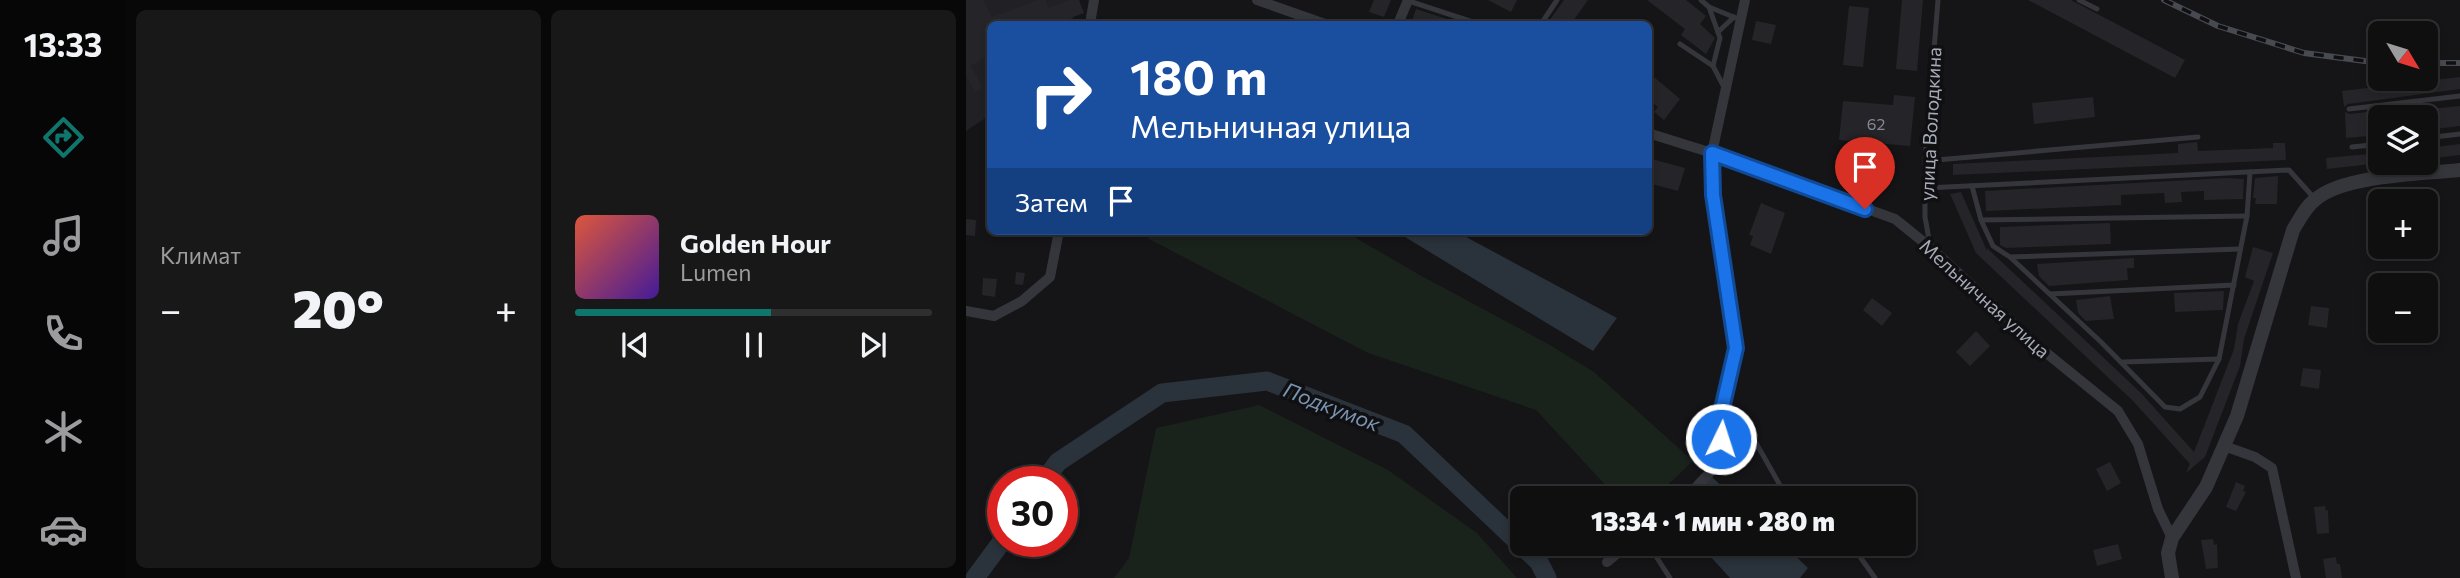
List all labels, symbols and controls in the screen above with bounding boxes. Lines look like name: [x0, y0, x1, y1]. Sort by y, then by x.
north arrow: [2368, 21, 2438, 91]
map controls: [2368, 21, 2438, 343]
text: 13:33: [24, 24, 102, 64]
text: 180 m: [1130, 45, 1267, 105]
street label: улица Володкина: [1914, 46, 1946, 202]
icon: right: [1015, 49, 1106, 140]
text: Мельничная улица: [1130, 105, 1411, 145]
button: layers: [2368, 105, 2438, 175]
icon: directions: [39, 113, 88, 162]
house number: 62: [1867, 114, 1885, 133]
pin: [1835, 137, 1895, 209]
icon: arrive: [1846, 148, 1884, 186]
icon: arrive: [1102, 182, 1140, 220]
text: Затем: [1015, 186, 1088, 217]
button: +: [2368, 189, 2438, 259]
icon: music: [39, 211, 88, 260]
text: Golden Hour: [680, 227, 831, 258]
street label: Мельничная улица: [1915, 234, 2055, 362]
text: Климат: [160, 241, 241, 269]
text: Lumen: [680, 258, 751, 286]
button: −: [2368, 273, 2438, 343]
text: 20°: [292, 275, 384, 339]
text: −: [160, 285, 182, 332]
text: +: [495, 285, 517, 332]
icon: phone: [39, 309, 88, 358]
icon: previous: [616, 326, 654, 364]
icon: pause: [735, 326, 773, 364]
icon: next: [854, 326, 892, 364]
water label: Подкумок: [1280, 376, 1384, 436]
position arrow: [1684, 402, 1758, 476]
icon: climate: [39, 407, 88, 456]
speed limit sign: 30: [987, 466, 1078, 557]
icon: car: [39, 505, 88, 554]
text: 13:34 · 1 мин · 280 m: [1591, 505, 1835, 536]

